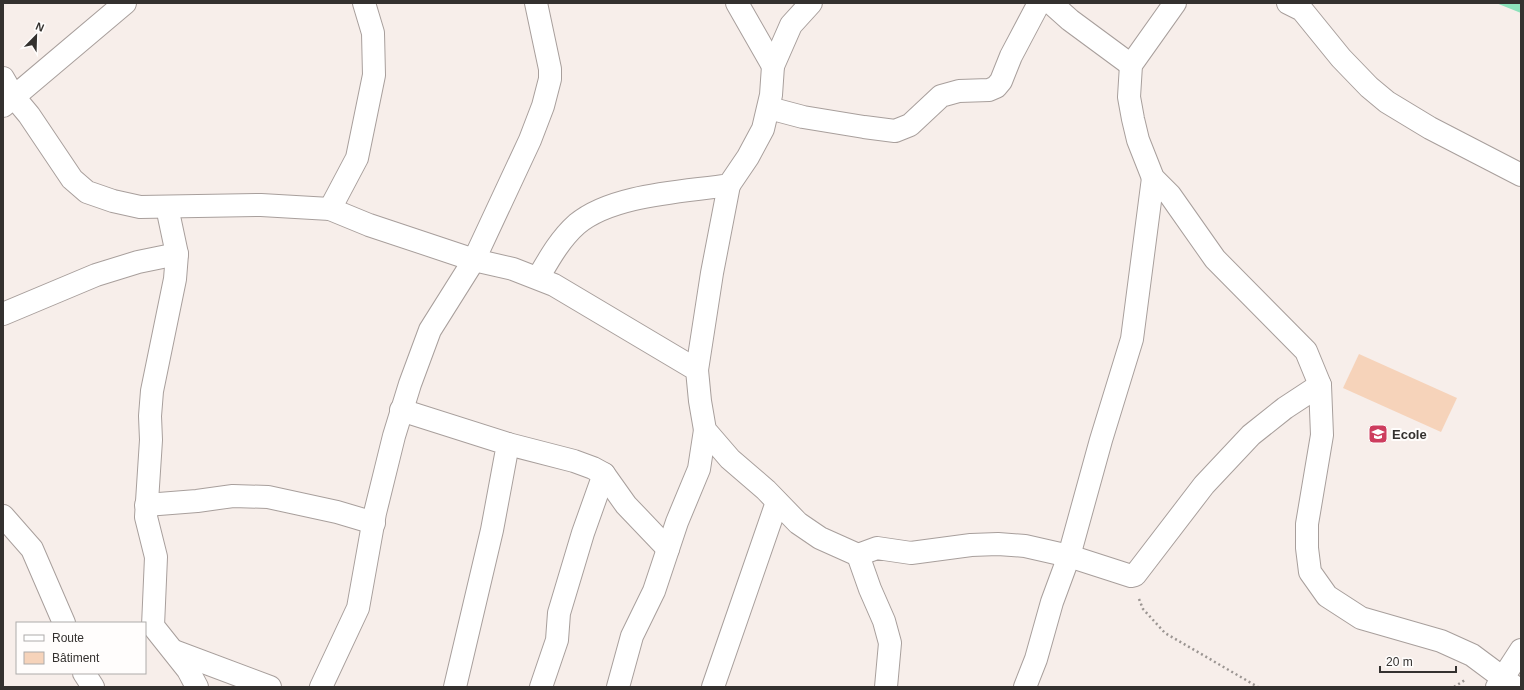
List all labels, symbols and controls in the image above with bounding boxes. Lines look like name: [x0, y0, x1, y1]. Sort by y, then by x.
north arrow: [16, 16, 56, 56]
text: N: [34, 20, 46, 34]
school or university icon: Ecole: [1367, 423, 1389, 445]
place label: Ecole: [1392, 427, 1427, 442]
legend: [16, 622, 146, 674]
text: Route: [52, 631, 84, 645]
scale bar: [1380, 648, 1456, 674]
text: Bâtiment: [52, 651, 100, 665]
text: 20 m: [1386, 655, 1413, 669]

